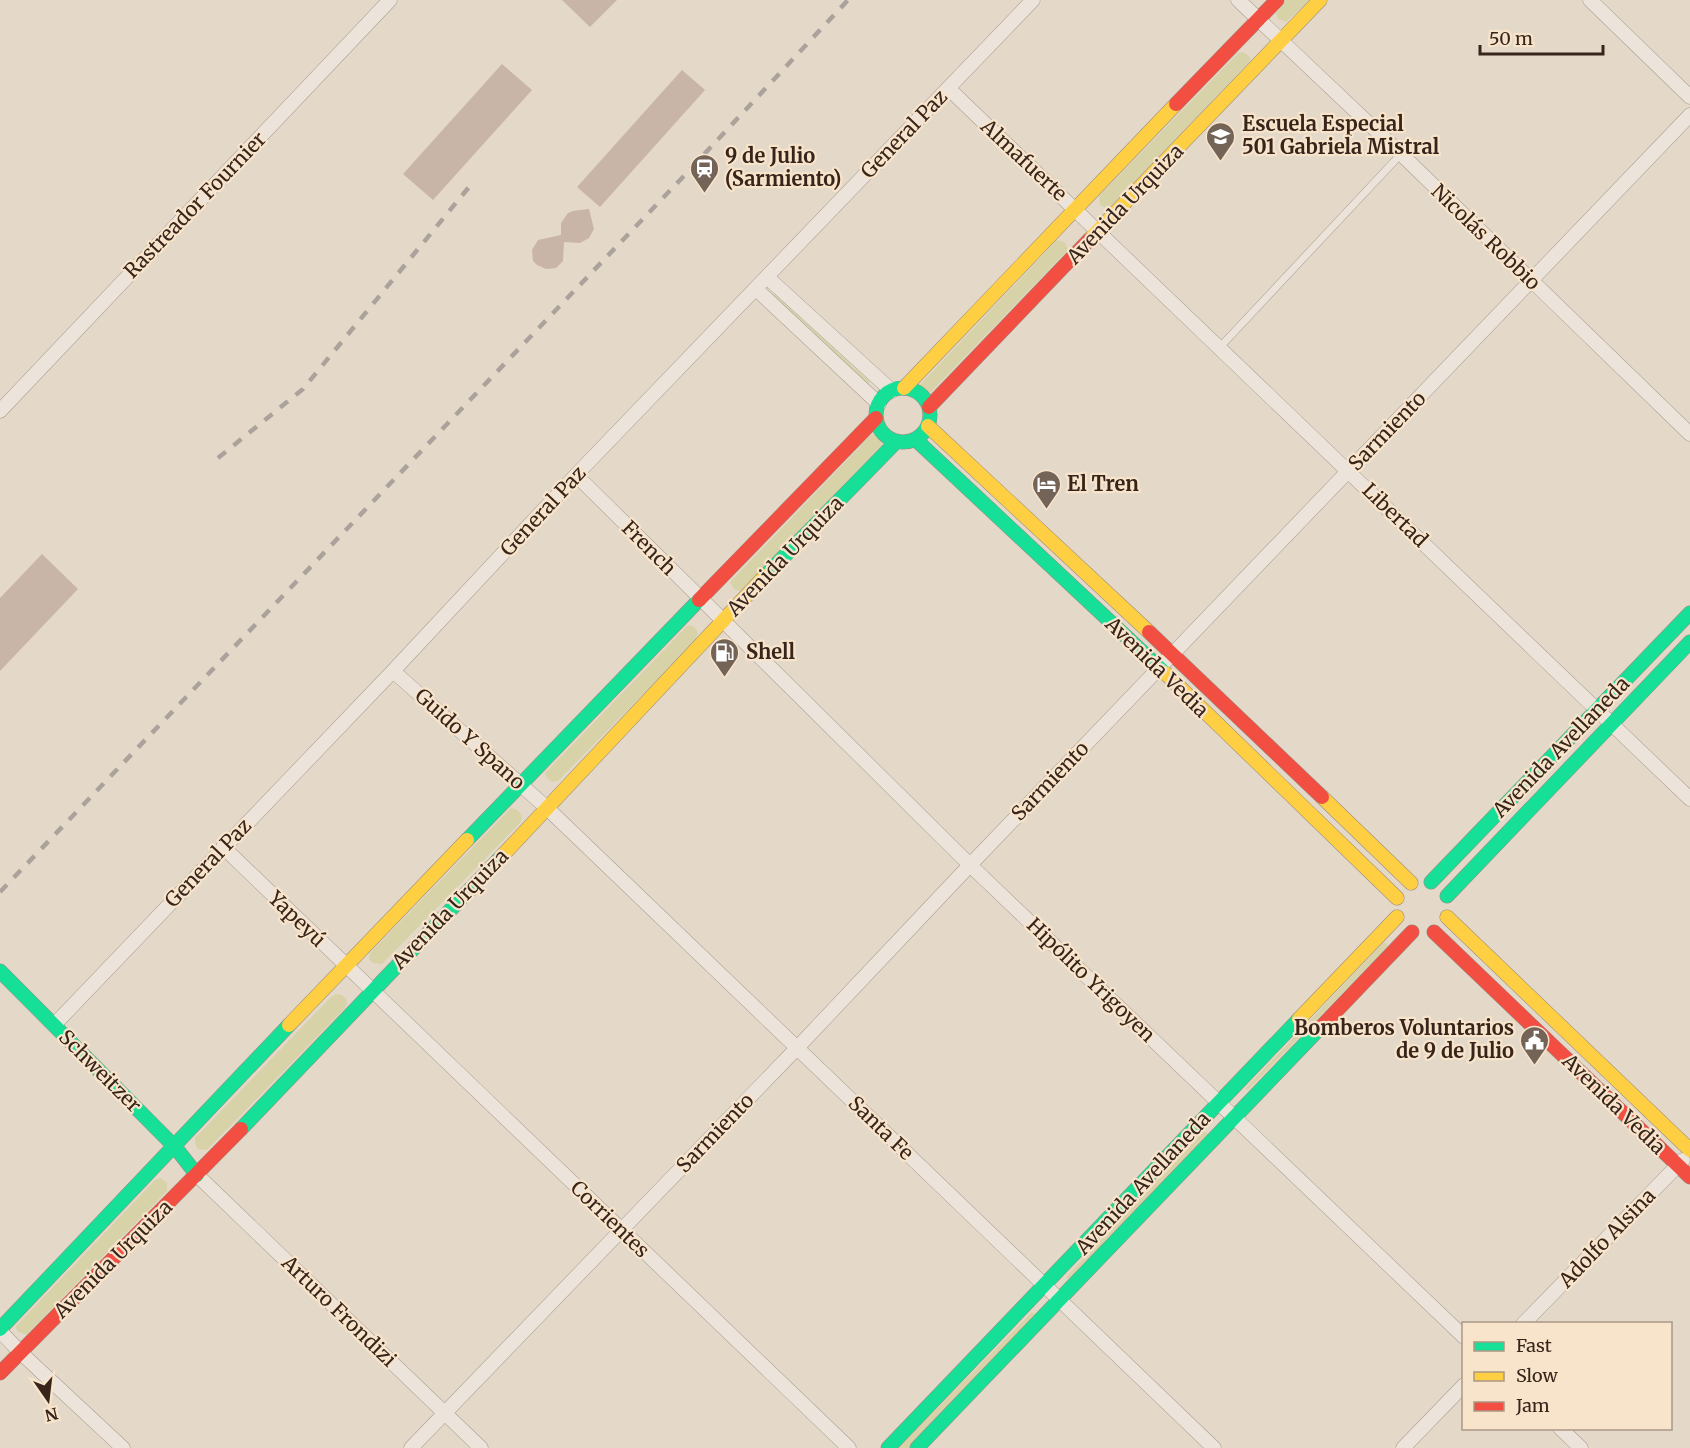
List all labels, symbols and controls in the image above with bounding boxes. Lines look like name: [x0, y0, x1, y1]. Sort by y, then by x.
scale bar: [1480, 18, 1603, 56]
text: 50 m: [1489, 27, 1533, 50]
street label: General Paz: [855, 84, 952, 183]
place label: Escuela Especial 501 Gabriela Mistral: [1242, 111, 1440, 159]
street label: Almafuerte: [975, 113, 1073, 206]
school or university icon: Escuela Especial 501 Gabriela Mistral: [1205, 120, 1237, 162]
street label: Rastreador Fournier: [118, 126, 271, 283]
street label: Avenida Urquiza: [1060, 138, 1188, 270]
place label: 9 de Julio (Sarmiento): [725, 143, 841, 191]
station icon: 9 de Julio (Sarmiento): [688, 152, 720, 194]
street label: Nicolás Robbio: [1427, 178, 1546, 295]
street label: Sarmiento: [1343, 386, 1431, 476]
street label: General Paz: [495, 460, 591, 561]
hotel icon: El Tren: [1030, 468, 1062, 510]
place label: El Tren: [1067, 471, 1139, 496]
street label: Libertad: [1357, 477, 1433, 552]
street label: Avenida Urquiza: [720, 490, 848, 622]
street label: French: [617, 515, 682, 580]
street label: Avenida Vedia: [1100, 610, 1214, 722]
fuel station icon: Shell: [709, 636, 741, 678]
place label: Shell: [746, 639, 796, 664]
street label: Avenida Avellaneda: [1486, 671, 1635, 823]
street label: Guido Y Spano: [410, 683, 531, 795]
street label: Sarmiento: [1006, 736, 1094, 826]
street label: General Paz: [159, 813, 256, 912]
street label: Avenida Urquiza: [385, 843, 513, 975]
street label: Yapeyú: [263, 885, 331, 952]
street label: Hipólito Yrigoyen: [1022, 912, 1161, 1047]
place label: Bomberos Voluntarios de 9 de Julio: [1294, 1015, 1514, 1063]
street label: Schweitzer: [54, 1024, 147, 1117]
public building icon: Bomberos Voluntarios de 9 de Julio: [1519, 1024, 1551, 1066]
street label: Avenida Vedia: [1557, 1047, 1671, 1159]
street label: Sarmiento: [671, 1088, 759, 1178]
street label: Santa Fe: [843, 1090, 919, 1165]
street label: Avenida Avellaneda: [1069, 1106, 1215, 1260]
street label: Corrientes: [566, 1175, 655, 1262]
street label: Adolfo Alsina: [1552, 1183, 1660, 1293]
street label: Avenida Urquiza: [47, 1194, 177, 1324]
street label: Arturo Frondizi: [276, 1249, 402, 1371]
legend: [1462, 1322, 1672, 1430]
text: Fast: [1516, 1334, 1552, 1357]
text: Slow: [1516, 1364, 1559, 1387]
north arrow: [18, 1370, 78, 1430]
text: Jam: [1515, 1394, 1550, 1417]
text: N: [43, 1403, 60, 1426]

